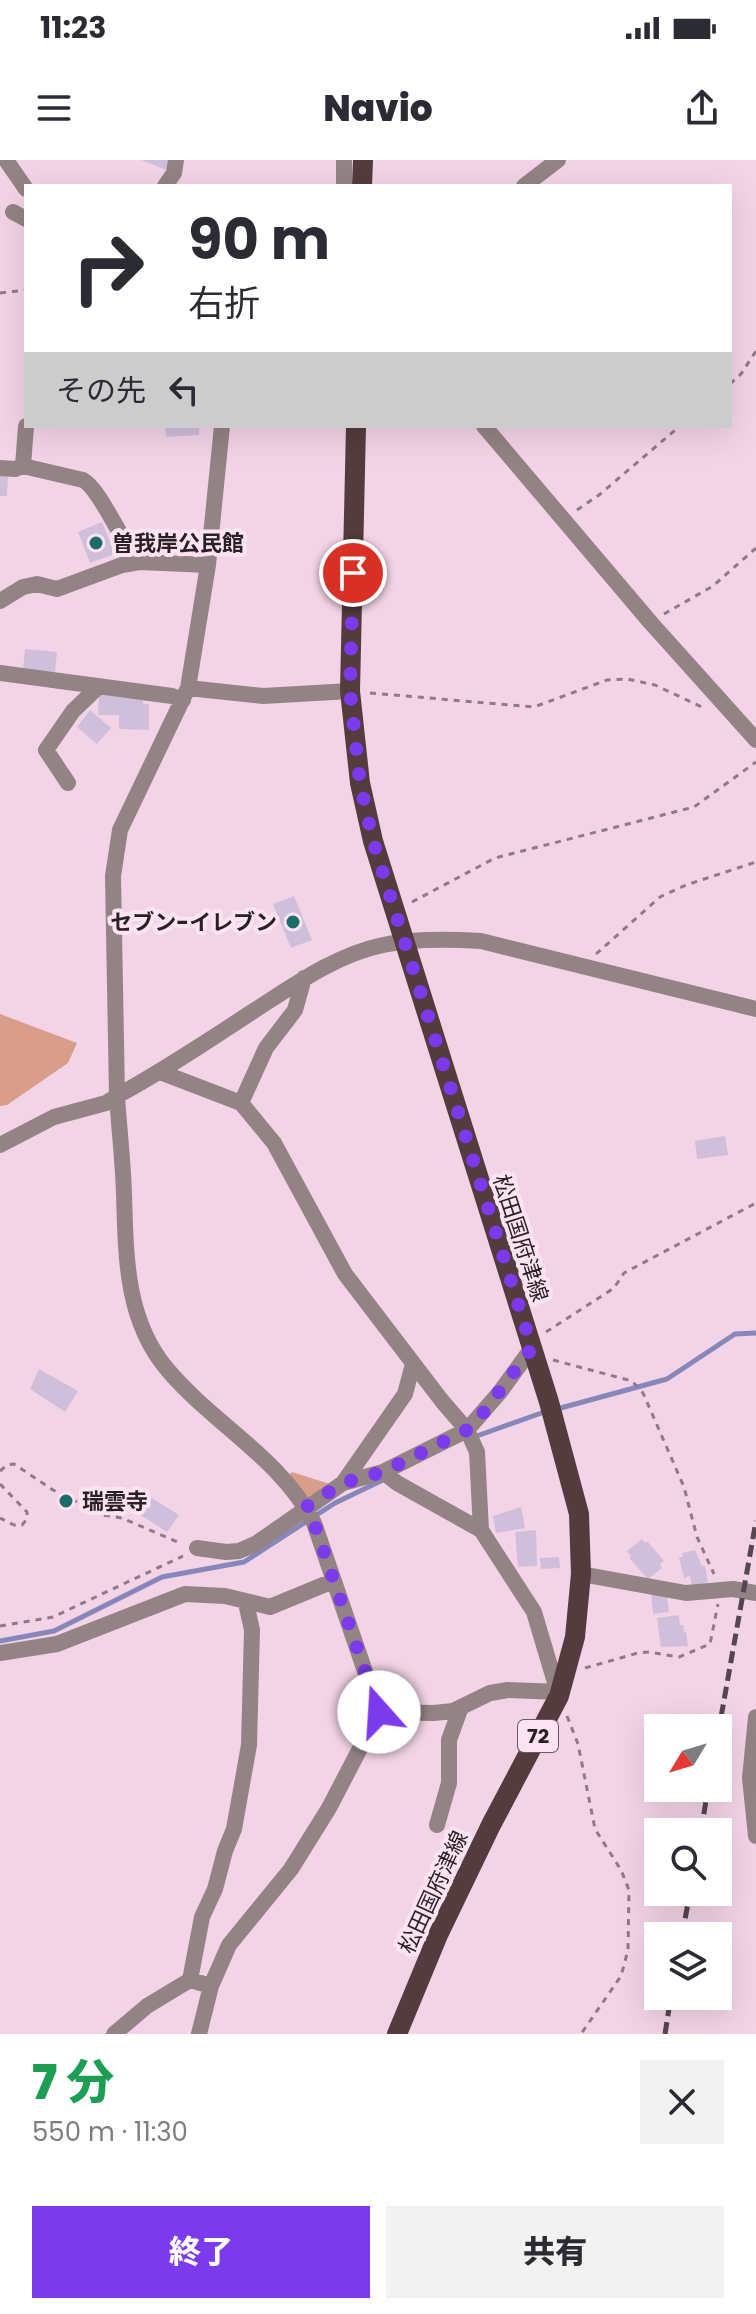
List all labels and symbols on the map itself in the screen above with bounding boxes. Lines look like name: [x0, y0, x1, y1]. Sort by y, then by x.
place label: 曽我岸公民館: [112, 528, 244, 559]
marker: 曽我岸公民館: [87, 534, 105, 552]
pin: [319, 539, 387, 607]
place label: セブン-イレブン: [110, 907, 277, 938]
marker: セブン-イレブン: [284, 913, 302, 931]
street label: 松田国府津線: [485, 1171, 556, 1306]
place label: 瑞雲寺: [82, 1486, 148, 1517]
marker: 瑞雲寺: [57, 1492, 75, 1510]
position arrow: [337, 1670, 421, 1754]
north arrow: [644, 1714, 732, 1802]
road number: 72: [518, 1720, 558, 1752]
street label: 松田国府津線: [392, 1826, 475, 1959]

